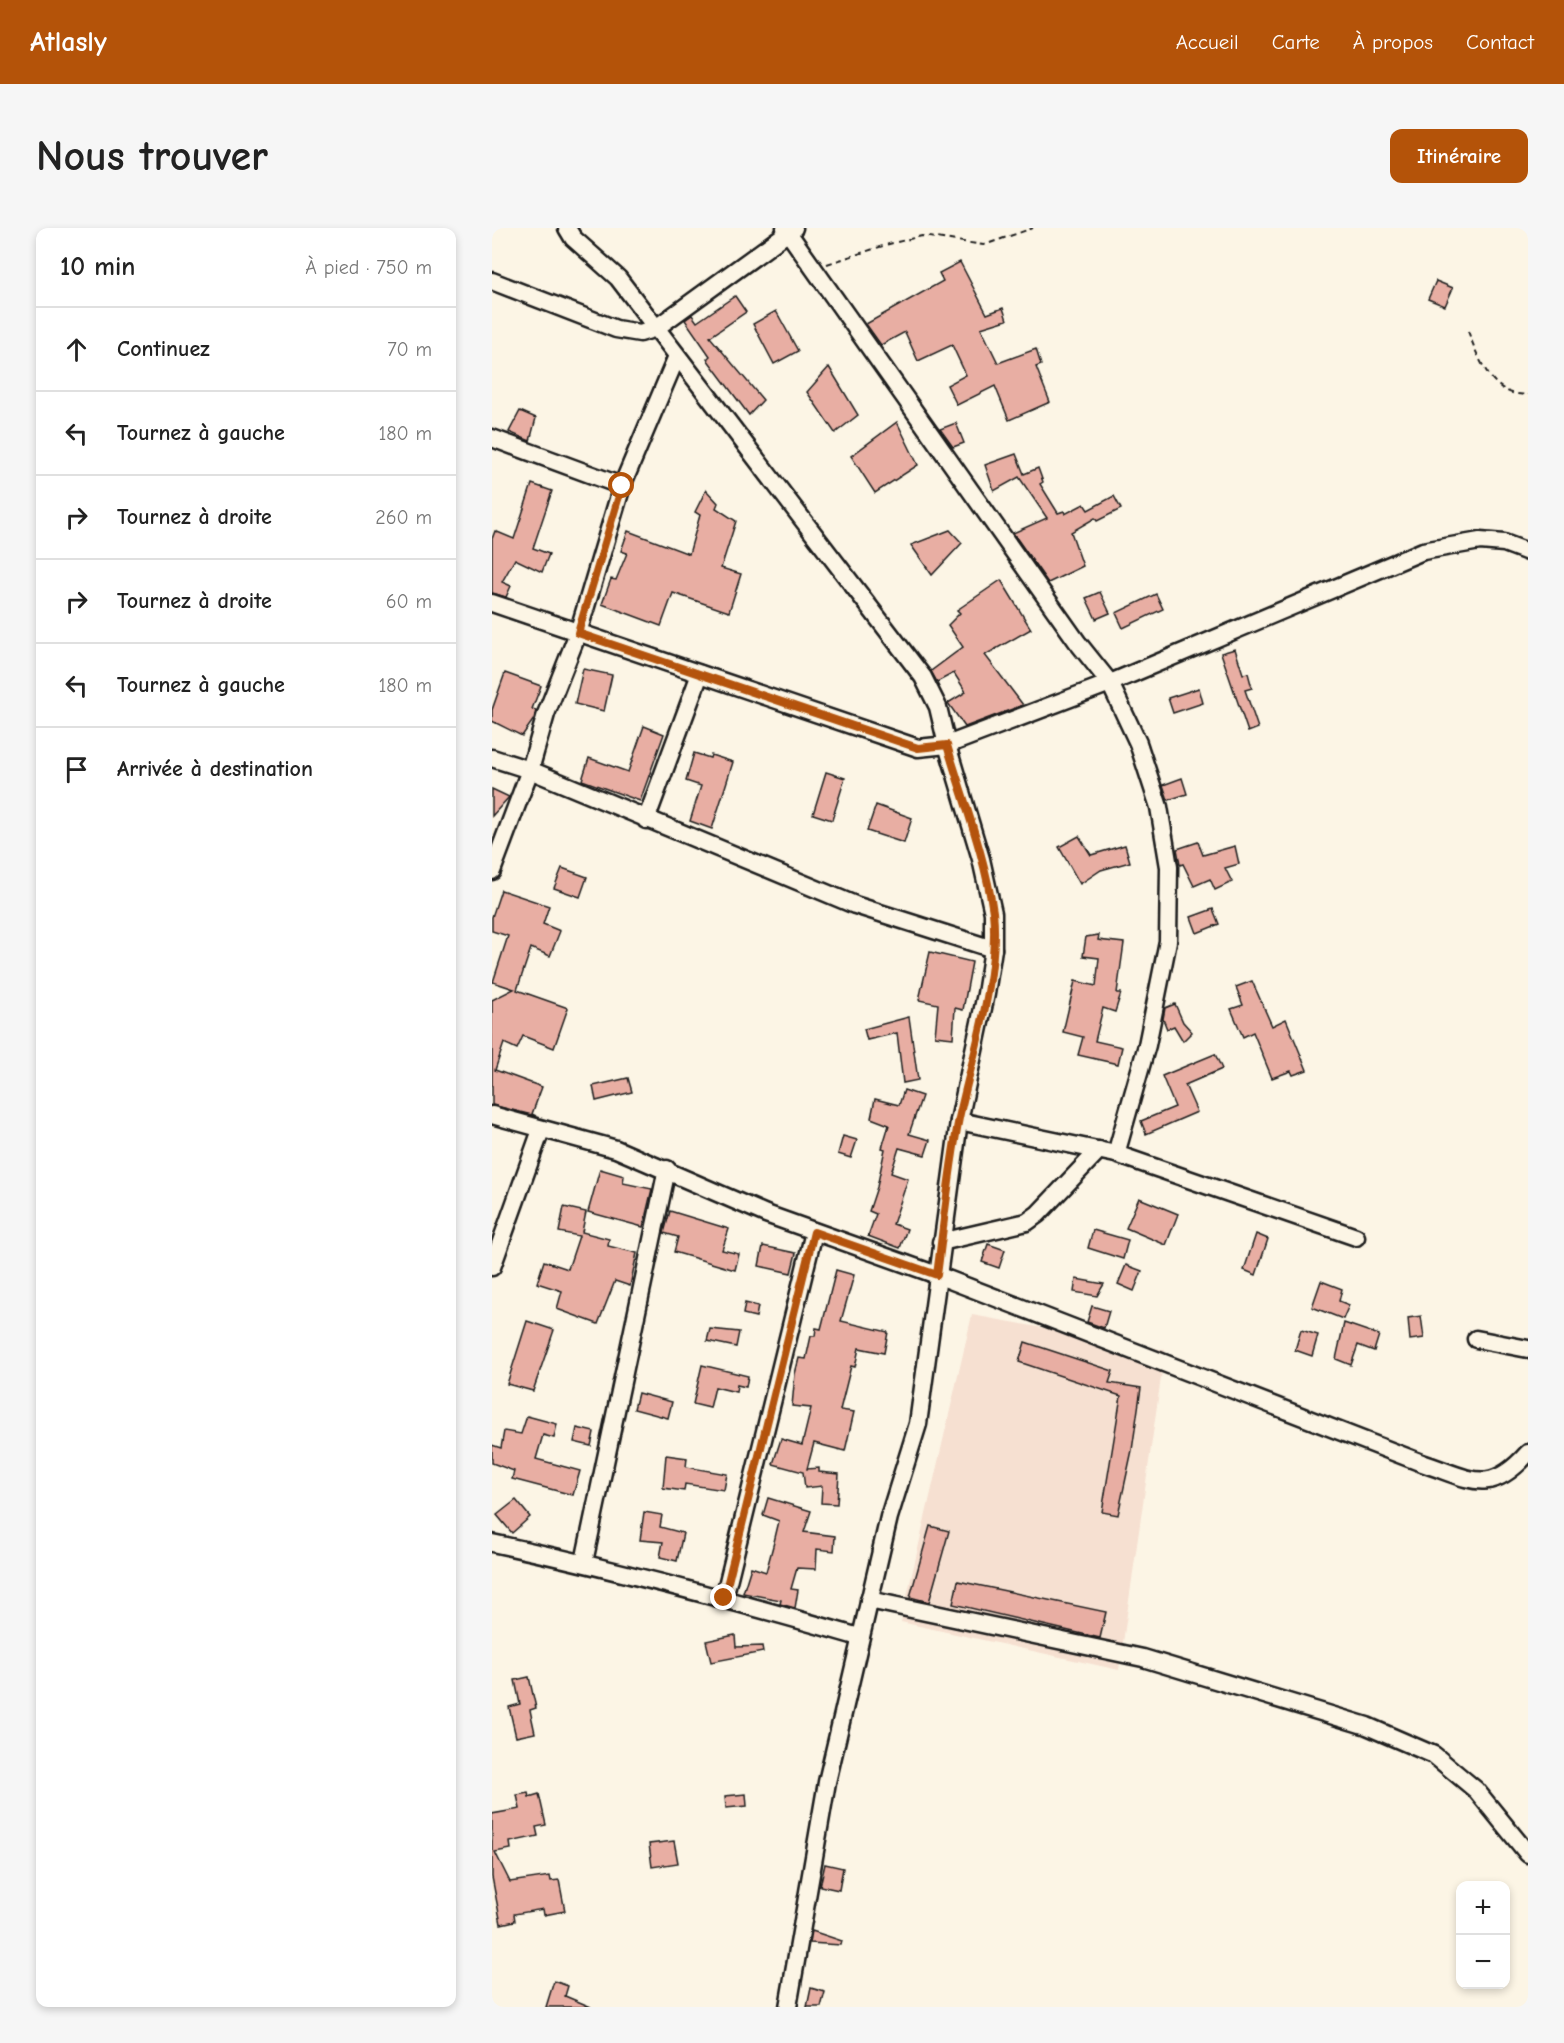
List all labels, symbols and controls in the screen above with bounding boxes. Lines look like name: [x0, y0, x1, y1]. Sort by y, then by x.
text: Atlasly: [30, 26, 107, 58]
text: Accueil: [1176, 30, 1239, 54]
text: Carte: [1272, 30, 1320, 54]
text: À propos: [1353, 30, 1433, 54]
text: Contact: [1466, 30, 1534, 54]
button: Itinéraire: [1390, 129, 1528, 183]
text: Nous trouver: [36, 132, 268, 181]
text: 10 min: [60, 252, 135, 282]
text: À pied · 750 m: [305, 256, 432, 279]
icon: ahead: [60, 333, 93, 366]
text: Continuez: [117, 336, 210, 362]
text: 70 m: [387, 338, 432, 361]
icon: left: [60, 417, 93, 450]
text: Tournez à gauche: [117, 420, 285, 446]
text: 180 m: [378, 422, 432, 445]
route start: [608, 472, 634, 498]
icon: right: [60, 501, 93, 534]
text: Tournez à droite: [117, 504, 272, 530]
text: 260 m: [375, 506, 432, 529]
icon: right: [60, 585, 93, 618]
text: Tournez à droite: [117, 588, 272, 614]
text: 60 m: [386, 590, 432, 613]
icon: left: [60, 669, 93, 702]
text: Tournez à gauche: [117, 672, 285, 698]
text: 180 m: [378, 674, 432, 697]
icon: arrive: [60, 753, 93, 786]
text: Arrivée à destination: [117, 756, 313, 782]
route end: [710, 1584, 736, 1610]
map controls: [1456, 1881, 1510, 1989]
button: +: [1456, 1881, 1510, 1935]
button: −: [1456, 1935, 1510, 1989]

